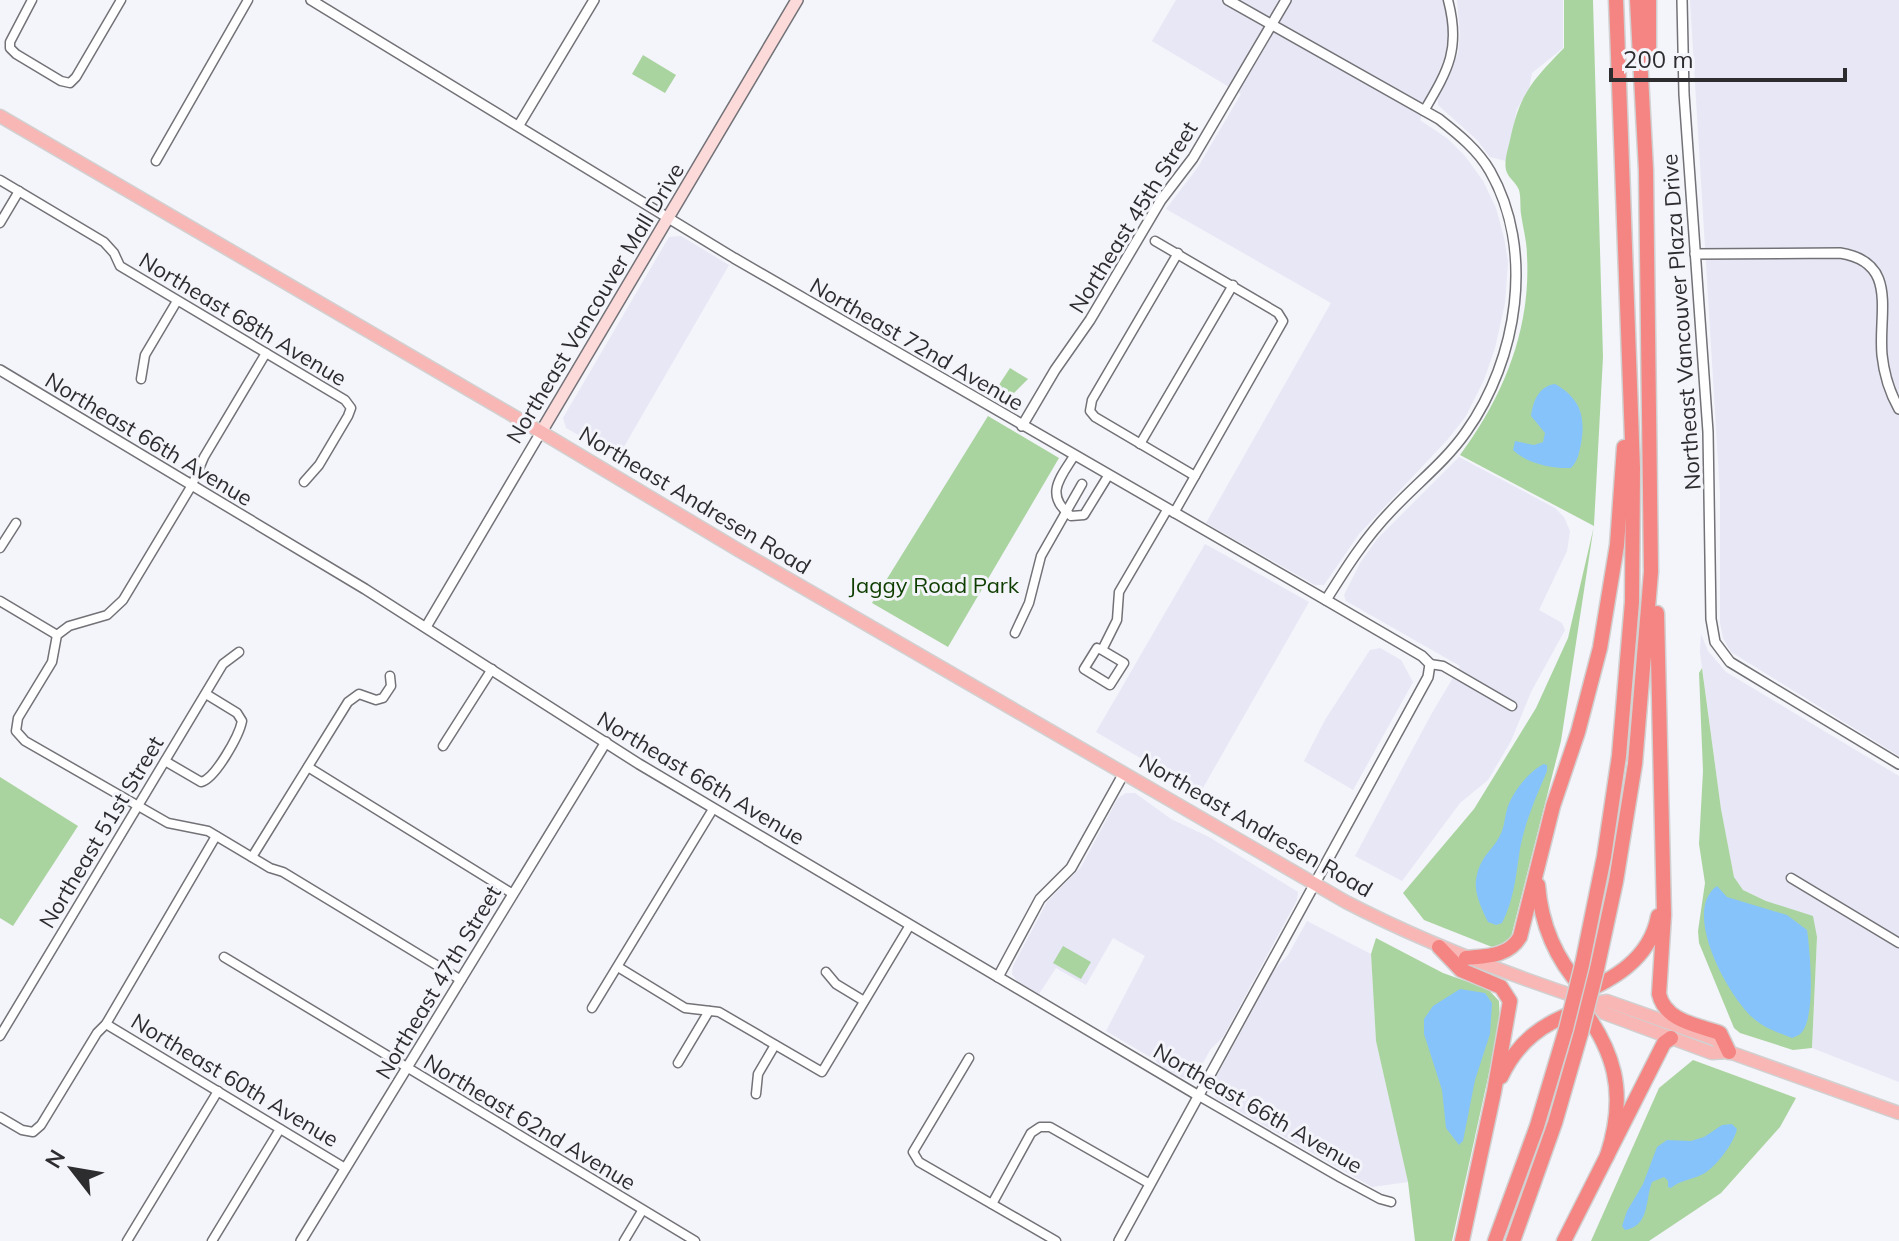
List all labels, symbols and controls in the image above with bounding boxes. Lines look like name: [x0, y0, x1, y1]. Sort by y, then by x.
scale bar: [1611, 32, 1845, 82]
text: 200 m: [1623, 44, 1694, 74]
street label: Northeast 45th Street: [1063, 116, 1204, 318]
street label: Northeast Vancouver Plaza Drive: [1655, 153, 1707, 491]
street label: Northeast Vancouver Mall Drive: [500, 158, 690, 448]
street label: Northeast 68th Avenue: [134, 246, 352, 392]
street label: Northeast 72nd Avenue: [805, 271, 1029, 417]
street label: Northeast 66th Avenue: [40, 366, 258, 512]
street label: Northeast Andresen Road: [574, 420, 816, 580]
park label: Jaggy Road Park: [849, 571, 1020, 599]
street label: Northeast 66th Avenue: [592, 705, 810, 851]
street label: Northeast 51st Street: [33, 731, 170, 933]
street label: Northeast Andresen Road: [1134, 747, 1378, 903]
street label: Northeast 47th Street: [369, 880, 507, 1084]
street label: Northeast 60th Avenue: [126, 1007, 344, 1153]
street label: Northeast 66th Avenue: [1148, 1037, 1368, 1179]
street label: Northeast 62nd Avenue: [419, 1048, 641, 1196]
north arrow: [32, 1129, 112, 1209]
text: N: [39, 1144, 71, 1173]

